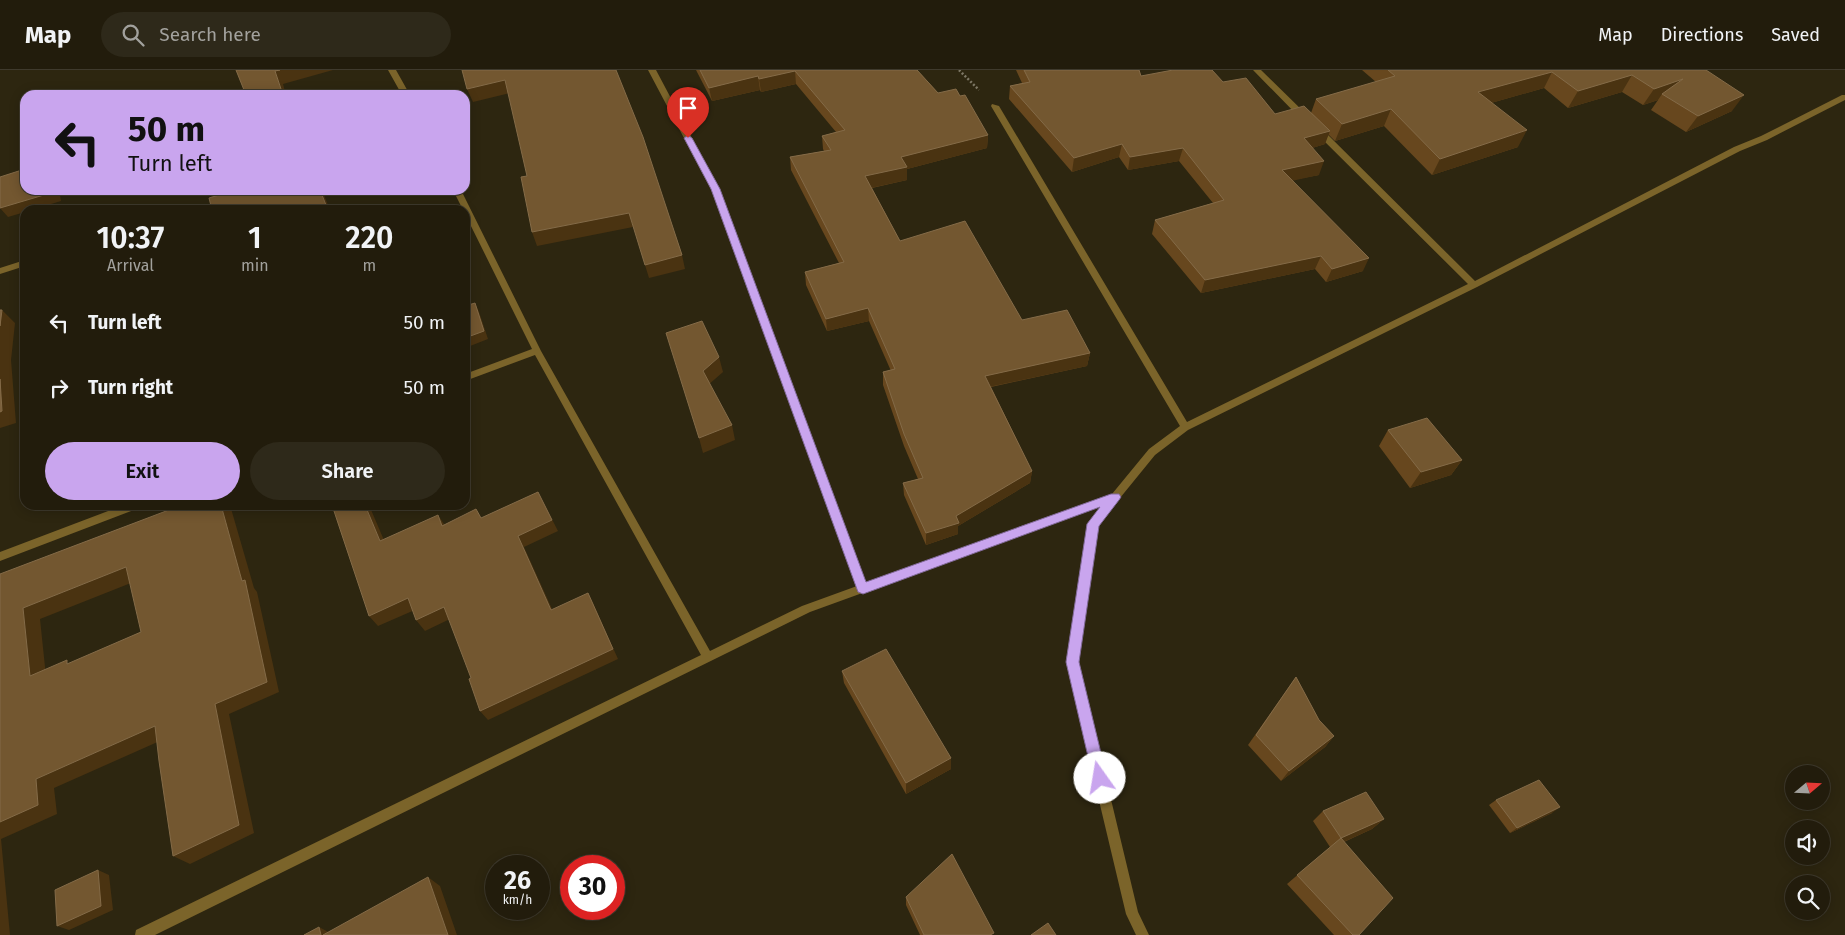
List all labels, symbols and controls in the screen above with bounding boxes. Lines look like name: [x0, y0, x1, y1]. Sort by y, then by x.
search box: [101, 12, 451, 57]
text: Map: [25, 21, 71, 49]
icon: search: [119, 21, 147, 49]
text: Search here: [159, 23, 261, 46]
text: Map: [1598, 24, 1633, 46]
text: Directions: [1661, 24, 1743, 46]
text: Saved: [1771, 24, 1820, 46]
pin: [667, 87, 709, 138]
icon: arrive: [674, 94, 702, 122]
text: 50 m: [128, 108, 205, 150]
icon: left: [45, 110, 110, 175]
text: Turn left: [128, 150, 212, 177]
text: 10:37: [97, 220, 164, 256]
text: 1: [248, 220, 262, 256]
text: 220: [345, 220, 393, 256]
text: Arrival: [107, 256, 154, 275]
text: min: [241, 256, 269, 275]
text: m: [362, 256, 376, 275]
icon: left: [45, 309, 73, 337]
text: Turn left: [88, 311, 162, 334]
text: 50 m: [404, 311, 445, 334]
icon: right: [45, 374, 73, 402]
text: Turn right: [88, 376, 173, 399]
text: 50 m: [404, 376, 445, 399]
button: Exit: [45, 442, 240, 500]
button: Share: [250, 442, 445, 500]
position arrow: [1073, 751, 1125, 803]
north arrow: [1785, 765, 1830, 810]
map controls: [1785, 765, 1830, 920]
button: sound: [1785, 820, 1830, 865]
speed limit sign: 30: [560, 855, 625, 920]
text: 26: [504, 866, 531, 896]
button: search: [1785, 875, 1830, 920]
text: km/h: [503, 893, 532, 907]

